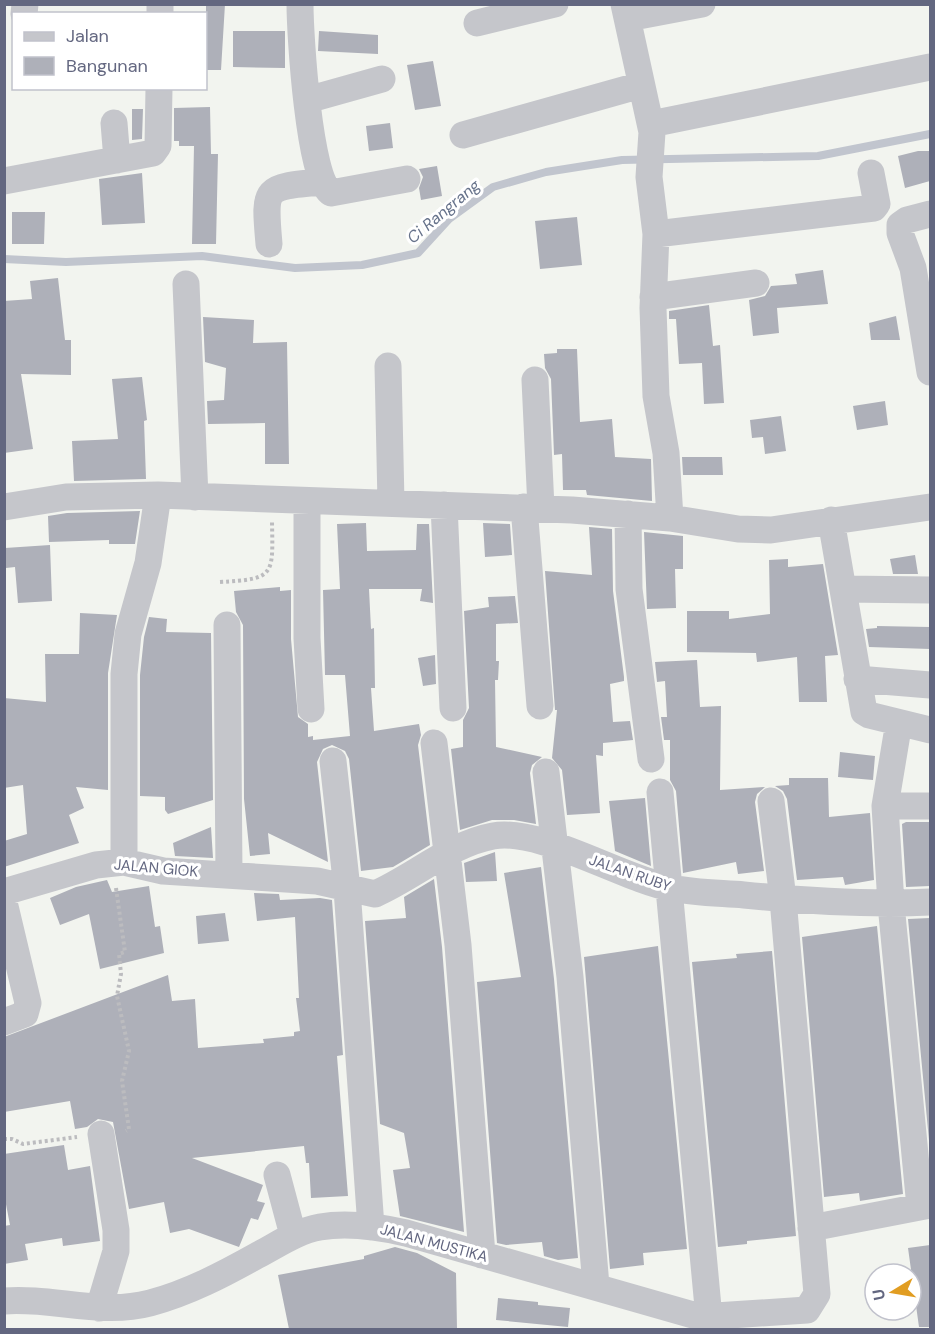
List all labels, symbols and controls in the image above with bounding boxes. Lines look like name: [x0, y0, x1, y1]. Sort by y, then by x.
legend: [12, 12, 207, 90]
text: Jalan: [66, 24, 109, 48]
text: Bangunan: [66, 54, 148, 78]
water label: Ci Rangrang: [402, 174, 485, 248]
street label: JALAN RUBY: [586, 850, 674, 896]
street label: JALAN GIOK: [113, 854, 199, 882]
street label: JALAN MUSTIKA: [378, 1219, 490, 1267]
north arrow: [863, 1262, 923, 1322]
text: U: [867, 1287, 890, 1302]

